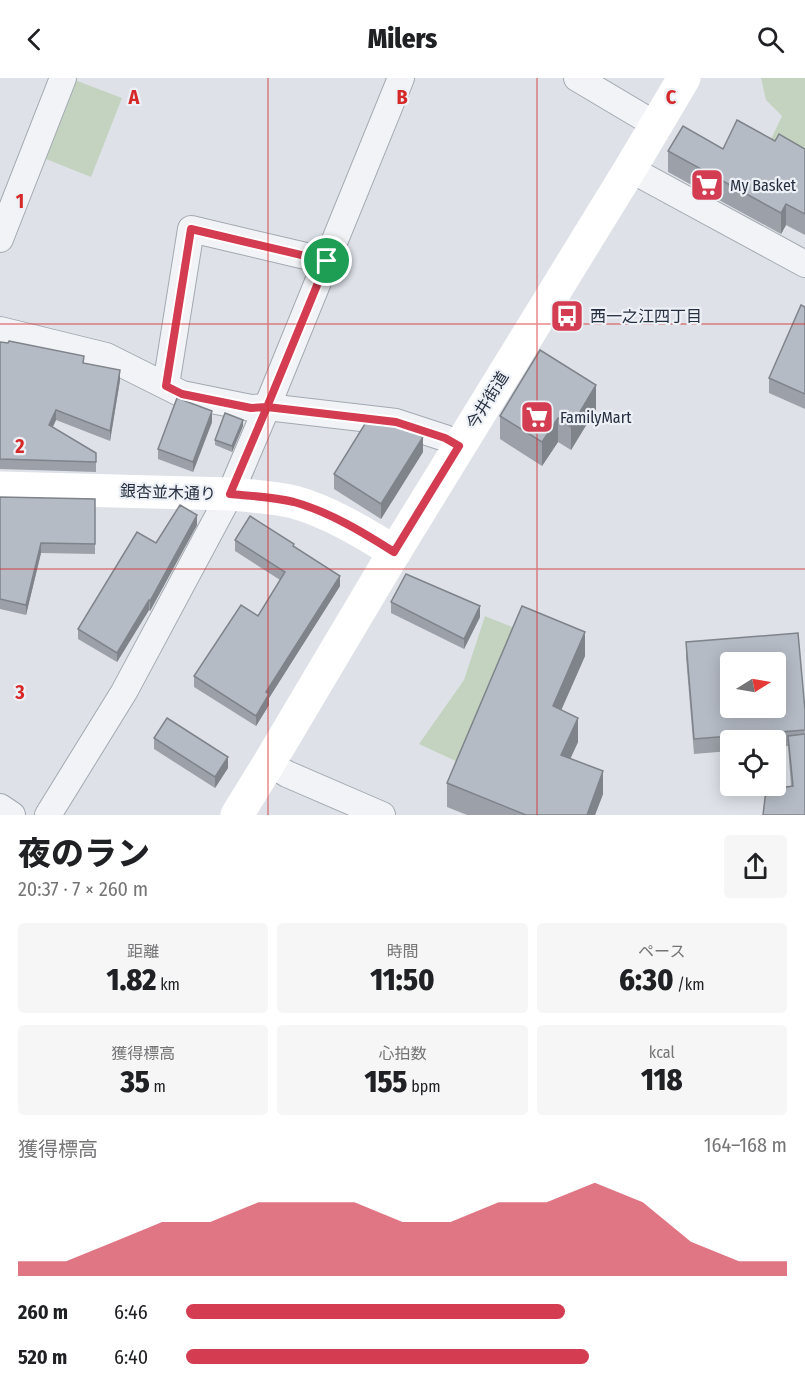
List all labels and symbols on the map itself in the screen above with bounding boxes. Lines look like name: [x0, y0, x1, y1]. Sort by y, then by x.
text: A: [128, 85, 141, 109]
text: B: [396, 85, 408, 109]
text: C: [666, 85, 677, 109]
supermarket icon: My Basket: [689, 167, 725, 203]
place label: My Basket: [730, 176, 797, 195]
text: 1: [16, 189, 24, 213]
pin: [301, 235, 352, 286]
bus stop icon: 西一之江四丁目: [549, 298, 585, 334]
place label: 西一之江四丁目: [590, 307, 702, 326]
street label: 今井街道: [462, 368, 512, 432]
supermarket icon: FamilyMart: [519, 399, 555, 435]
place label: FamilyMart: [560, 408, 632, 427]
text: 2: [14, 434, 25, 458]
street label: 銀杏並木通り: [120, 481, 216, 504]
north arrow: [720, 652, 786, 718]
text: 3: [14, 680, 25, 704]

